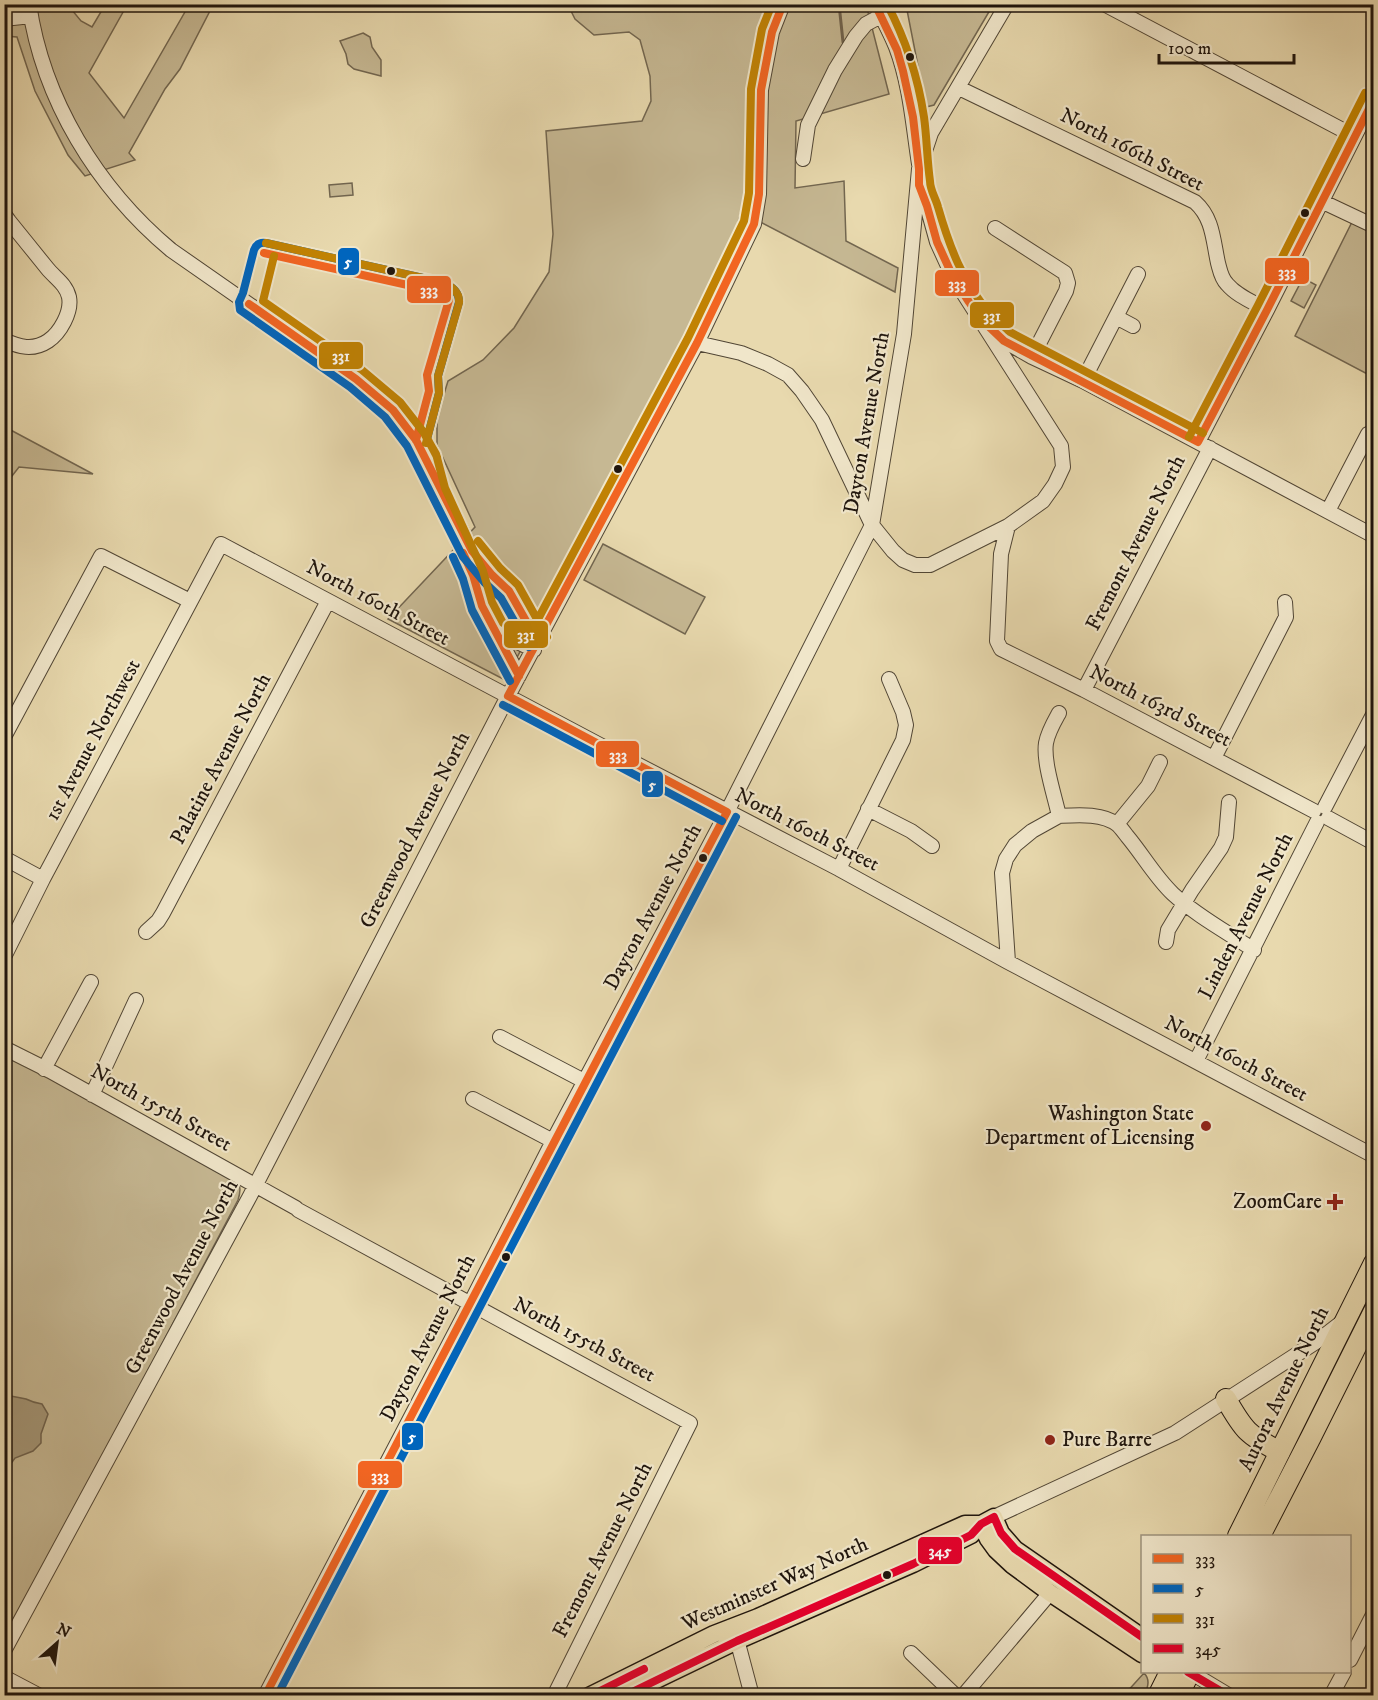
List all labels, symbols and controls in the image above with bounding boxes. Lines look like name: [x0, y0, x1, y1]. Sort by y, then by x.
scale bar: [1159, 27, 1294, 65]
text: 100 m: [1168, 38, 1211, 60]
unlabelled marker: [904, 51, 916, 63]
street label: North 166th Street: [1056, 102, 1209, 198]
unlabelled marker: [1299, 207, 1311, 219]
line badge: 5: [337, 247, 360, 276]
text: 5: [343, 252, 352, 272]
line badge: 333: [1264, 257, 1310, 285]
text: 333: [1278, 262, 1296, 282]
unlabelled marker: [385, 265, 397, 277]
line badge: 333: [934, 269, 980, 297]
text: 333: [948, 274, 966, 294]
line badge: 333: [406, 275, 452, 304]
text: 333: [420, 280, 438, 300]
line badge: 331: [969, 301, 1015, 329]
text: 331: [983, 306, 1001, 326]
street label: Dayton Avenue North: [838, 330, 896, 516]
line badge: 331: [318, 341, 364, 370]
text: 331: [332, 346, 350, 366]
street label: Fremont Avenue North: [1080, 451, 1192, 635]
unlabelled marker: [612, 463, 624, 475]
street label: North 160th Street: [302, 554, 454, 652]
line badge: 331: [503, 620, 549, 649]
text: 331: [517, 625, 535, 645]
street label: 1st Avenue Northwest: [39, 655, 147, 825]
street label: North 163rd Street: [1085, 659, 1236, 753]
street label: Palatine Avenue North: [165, 669, 277, 849]
street label: Greenwood Avenue North: [354, 727, 476, 933]
line badge: 333: [595, 740, 640, 768]
text: 333: [609, 745, 627, 765]
line badge: 5: [641, 770, 664, 798]
text: 5: [647, 775, 656, 795]
street label: North 160th Street: [730, 782, 884, 878]
street label: Dayton Avenue North: [598, 819, 708, 995]
street label: Linden Avenue North: [1193, 828, 1299, 1004]
unlabelled marker: [697, 852, 709, 864]
street label: North 160th Street: [1160, 1010, 1312, 1108]
street label: North 155th Street: [86, 1058, 236, 1158]
place label: Washington State Department of Licensing: [985, 1101, 1195, 1151]
marker: Washington State Department of Licensing: [1199, 1119, 1213, 1133]
street label: Greenwood Avenue North: [120, 1175, 244, 1379]
place label: ZoomCare: [1233, 1189, 1322, 1215]
marker: ZoomCare: [1326, 1193, 1344, 1211]
street label: Dayton Avenue North: [375, 1250, 481, 1426]
unlabelled marker: [500, 1251, 512, 1263]
street label: North 155th Street: [508, 1292, 660, 1389]
street label: Aurora Avenue North: [1233, 1302, 1335, 1476]
line badge: 5: [401, 1422, 424, 1451]
text: 5: [407, 1427, 416, 1447]
place label: Pure Barre: [1062, 1427, 1152, 1453]
marker: Pure Barre: [1043, 1433, 1057, 1447]
street label: Fremont Avenue North: [547, 1458, 659, 1642]
line badge: 333: [357, 1460, 403, 1489]
text: 333: [371, 1466, 389, 1486]
street label: Westminster Way North: [677, 1531, 872, 1637]
legend: [1141, 1535, 1351, 1673]
line badge: 345: [917, 1536, 963, 1565]
text: 345: [928, 1541, 952, 1561]
text: 333: [1195, 1549, 1215, 1571]
unlabelled marker: [881, 1569, 893, 1581]
text: 5: [1195, 1579, 1204, 1601]
text: 331: [1195, 1609, 1215, 1631]
north arrow: [27, 1613, 87, 1673]
text: N: [53, 1619, 74, 1643]
text: 345: [1195, 1639, 1221, 1661]

